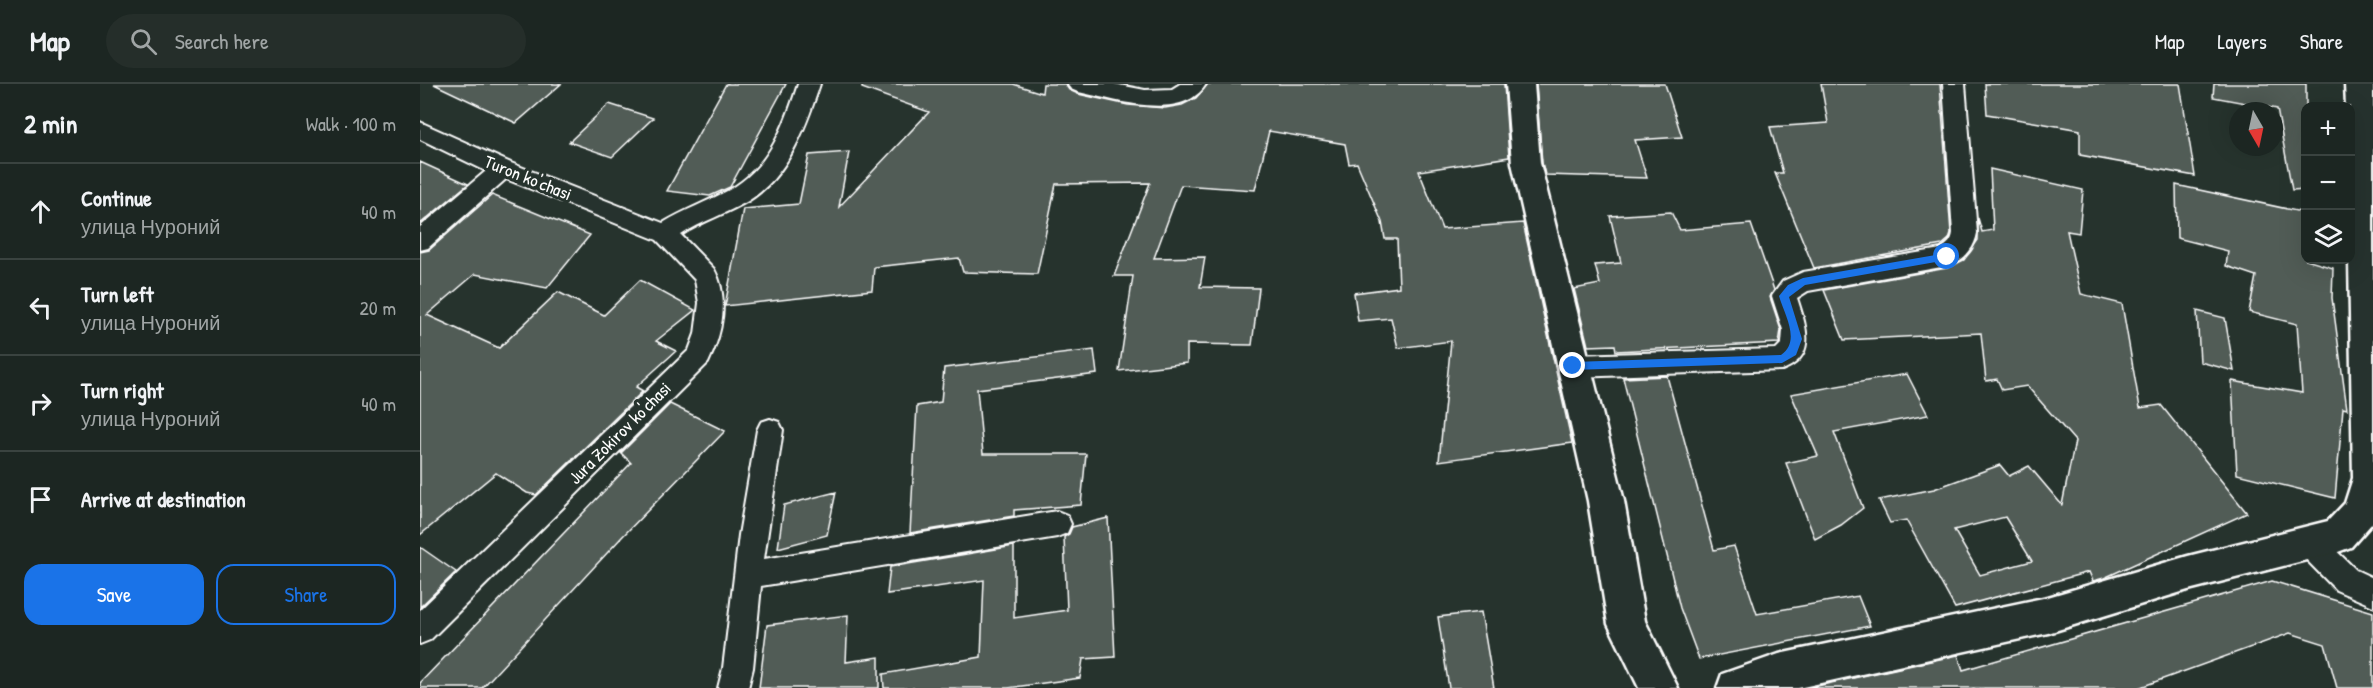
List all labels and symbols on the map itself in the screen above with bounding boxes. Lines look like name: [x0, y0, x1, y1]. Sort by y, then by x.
north arrow: [2229, 102, 2283, 156]
street label: Turon ko'chasi: [481, 149, 576, 206]
route start: [1933, 243, 1959, 269]
route end: [1559, 352, 1585, 378]
street label: Jura Zokirov ko'chasi: [563, 376, 676, 489]

